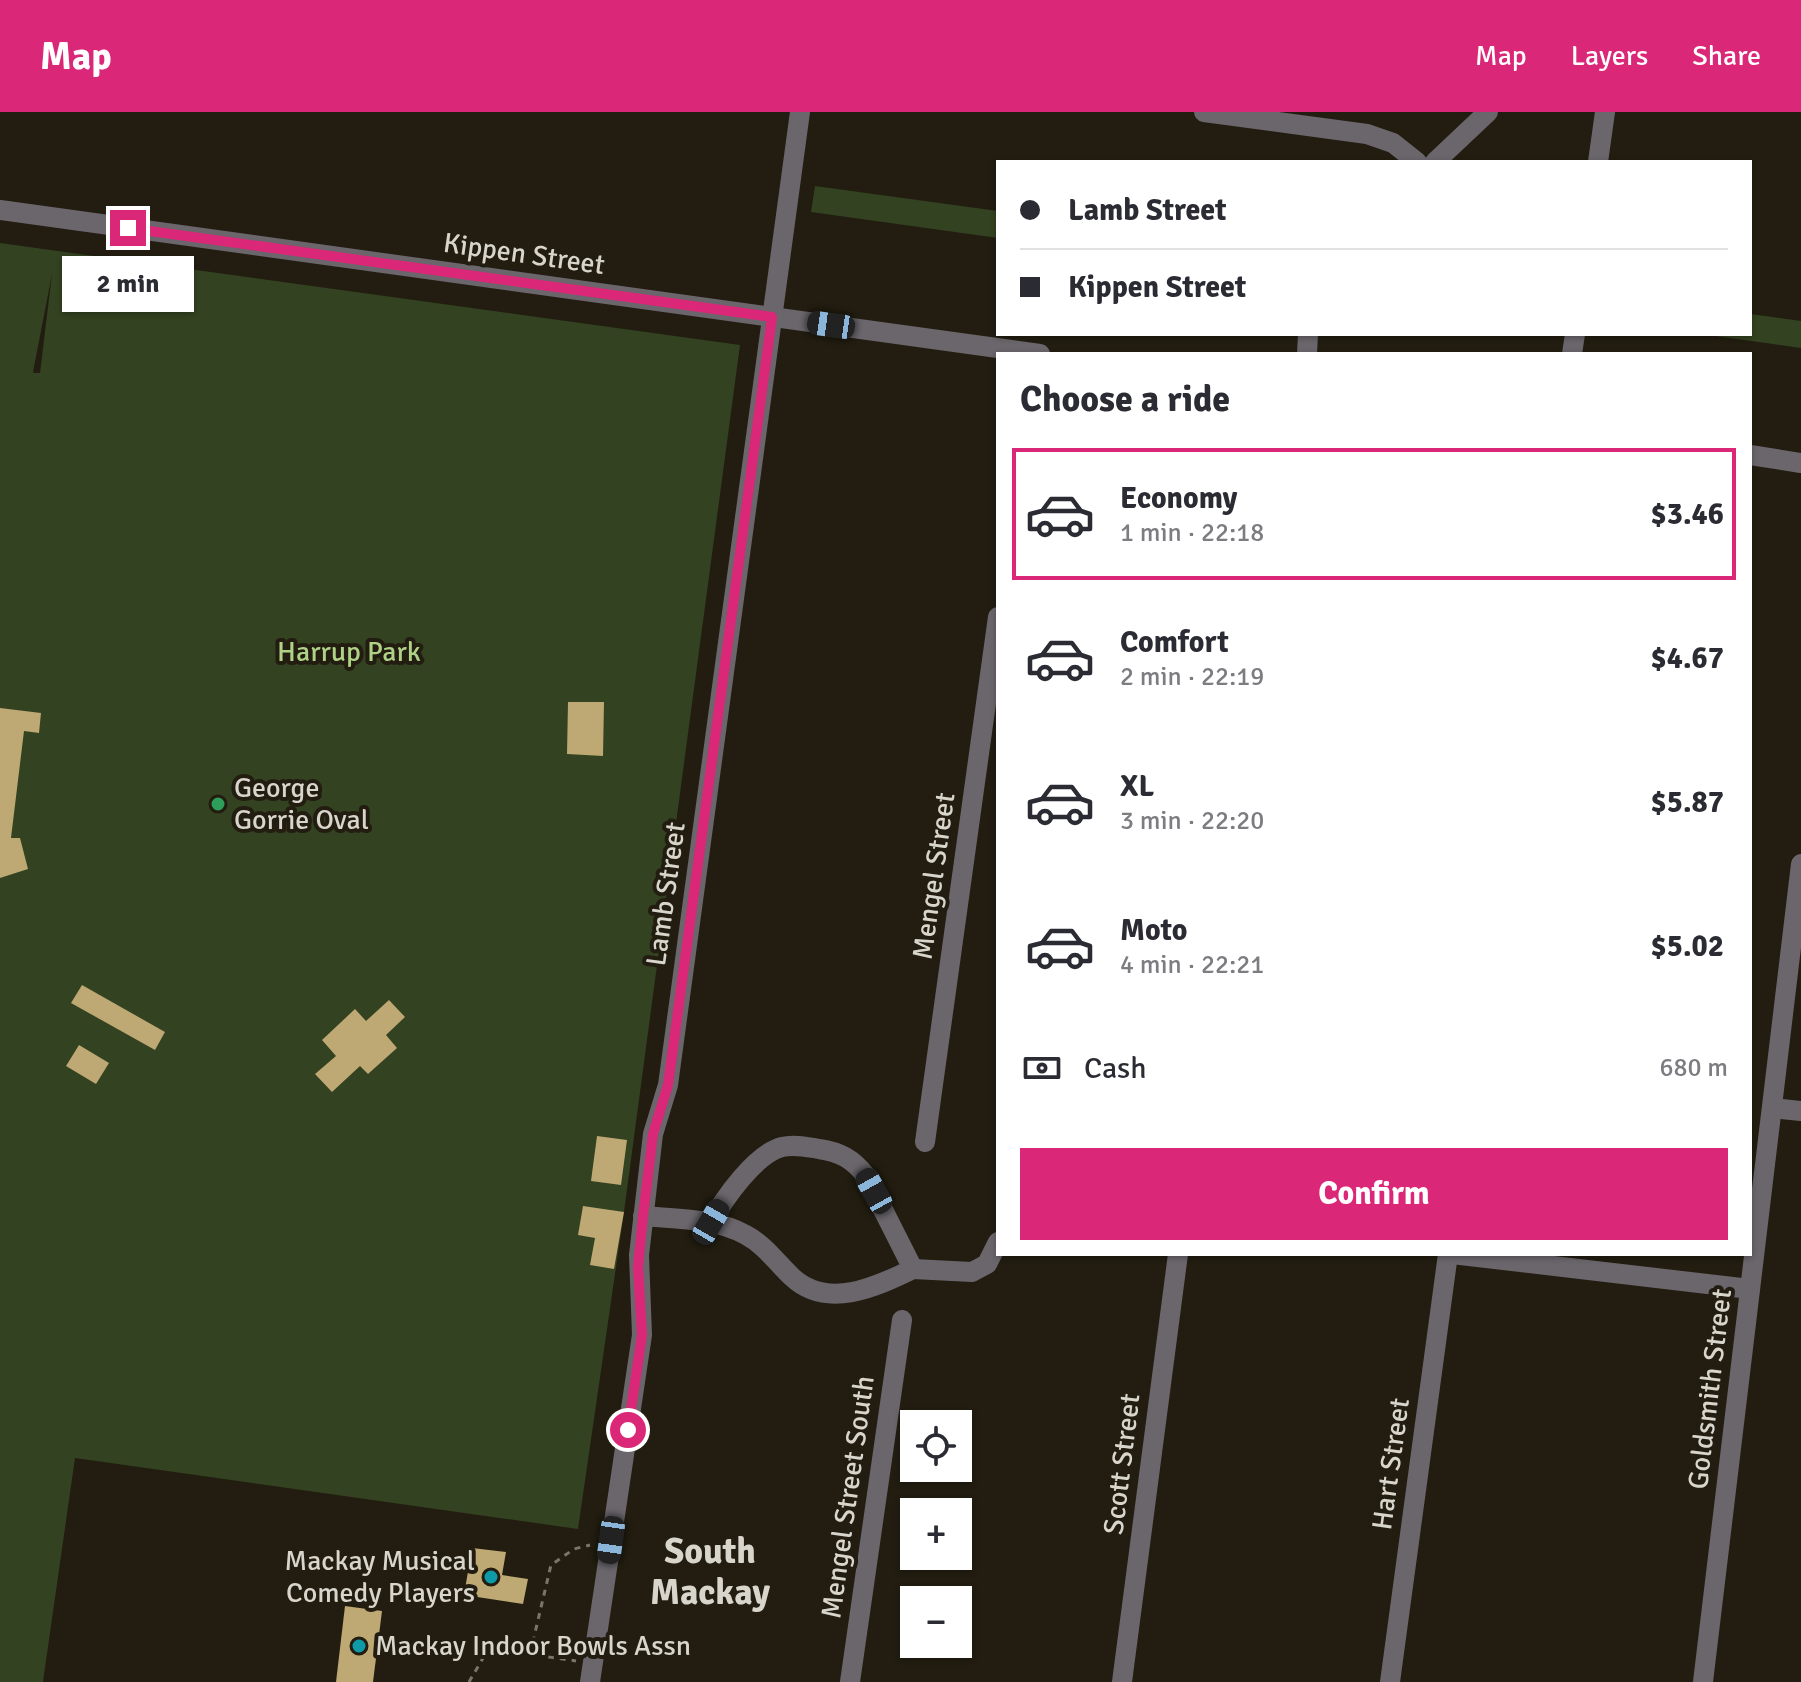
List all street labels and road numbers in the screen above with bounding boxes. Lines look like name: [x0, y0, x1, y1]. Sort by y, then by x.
street label: Kippen Street: [441, 226, 607, 282]
street label: Mengel Street: [905, 790, 963, 962]
street label: Lamb Street: [639, 820, 693, 968]
street label: Goldsmith Street: [1681, 1287, 1739, 1491]
street label: Mengel Street South: [814, 1373, 882, 1621]
street label: Scott Street: [1096, 1391, 1148, 1536]
street label: Hart Street: [1365, 1396, 1417, 1532]

